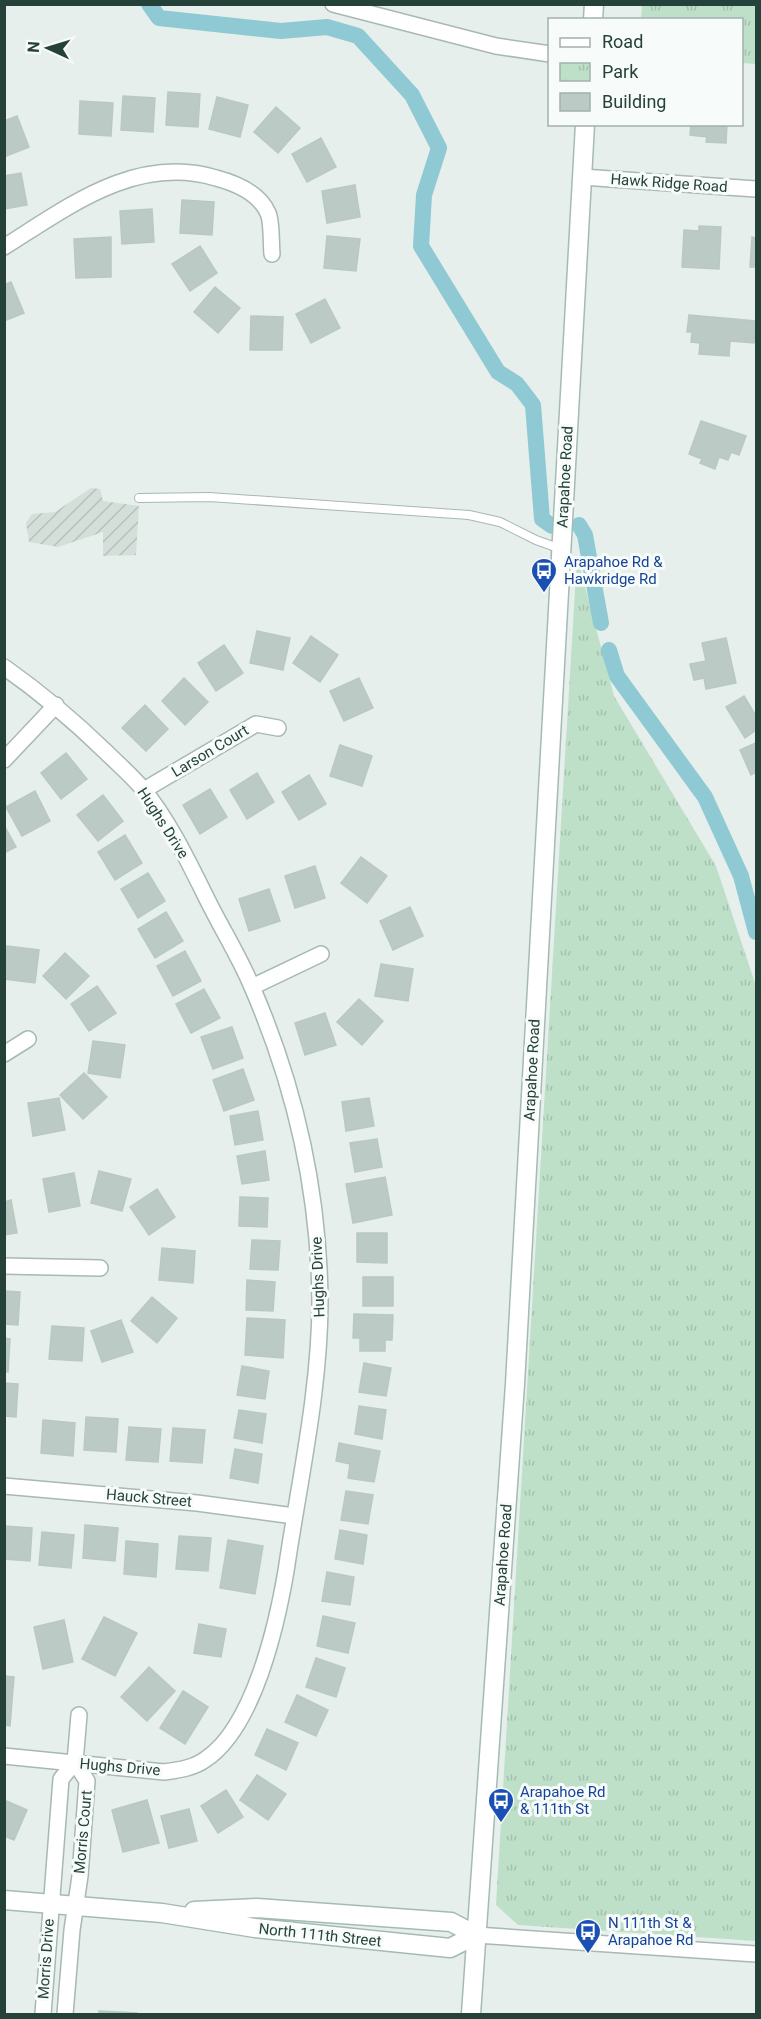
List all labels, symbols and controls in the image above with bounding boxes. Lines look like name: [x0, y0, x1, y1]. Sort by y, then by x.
north arrow: [18, 18, 78, 78]
legend: [548, 18, 743, 126]
text: Road: [602, 31, 643, 52]
text: N: [24, 41, 43, 53]
text: Park: [602, 61, 639, 82]
text: Building: [602, 91, 666, 112]
street label: Hawk Ridge Road: [610, 170, 728, 196]
street label: Arapahoe Road: [553, 425, 577, 529]
place label: Arapahoe Rd & Hawkridge Rd: [564, 553, 663, 588]
bus stop icon: Arapahoe Rd & Hawkridge Rd: [529, 556, 559, 594]
street label: Larson Court: [168, 721, 252, 781]
street label: Hughs Drive: [133, 784, 193, 862]
street label: Arapahoe Road: [520, 1018, 544, 1122]
street label: Hughs Drive: [308, 1236, 328, 1318]
street label: Hauck Street: [105, 1485, 193, 1511]
street label: Arapahoe Road: [490, 1503, 516, 1607]
street label: Hughs Drive: [79, 1755, 161, 1779]
place label: Arapahoe Rd & 111th St: [520, 1783, 606, 1818]
bus stop icon: Arapahoe Rd & 111th St: [486, 1786, 516, 1824]
street label: Morris Court: [70, 1789, 96, 1875]
place label: N 111th St & Arapahoe Rd: [608, 1914, 694, 1949]
bus stop icon: N 111th St & Arapahoe Rd: [573, 1917, 603, 1955]
street label: Morris Drive: [34, 1918, 58, 2000]
street label: North 111th Street: [258, 1920, 382, 1950]

